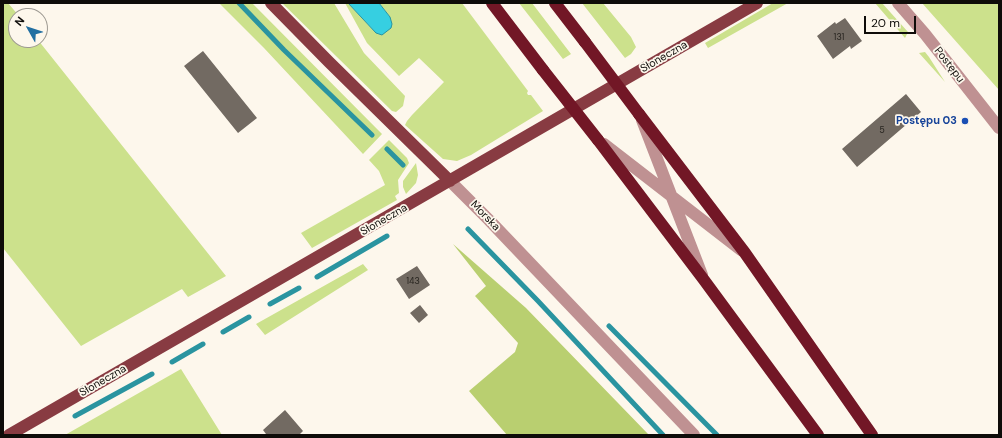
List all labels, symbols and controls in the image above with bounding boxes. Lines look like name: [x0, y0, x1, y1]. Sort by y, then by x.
north arrow: [8, 8, 48, 48]
scale bar: [866, 8, 918, 34]
text: N: [11, 14, 27, 29]
text: 20 m: [871, 15, 900, 31]
house number: 131: [834, 33, 844, 43]
street label: Słoneczna: [638, 38, 690, 76]
street label: Postępu: [931, 45, 967, 85]
place label: Postępu 03: [896, 114, 957, 128]
marker: Postępu 03: [960, 116, 970, 126]
house number: 5: [879, 126, 885, 136]
street label: Morska: [467, 198, 503, 234]
street label: Słoneczna: [358, 201, 410, 239]
house number: 143: [406, 277, 420, 287]
street label: Słoneczna: [77, 362, 129, 400]

